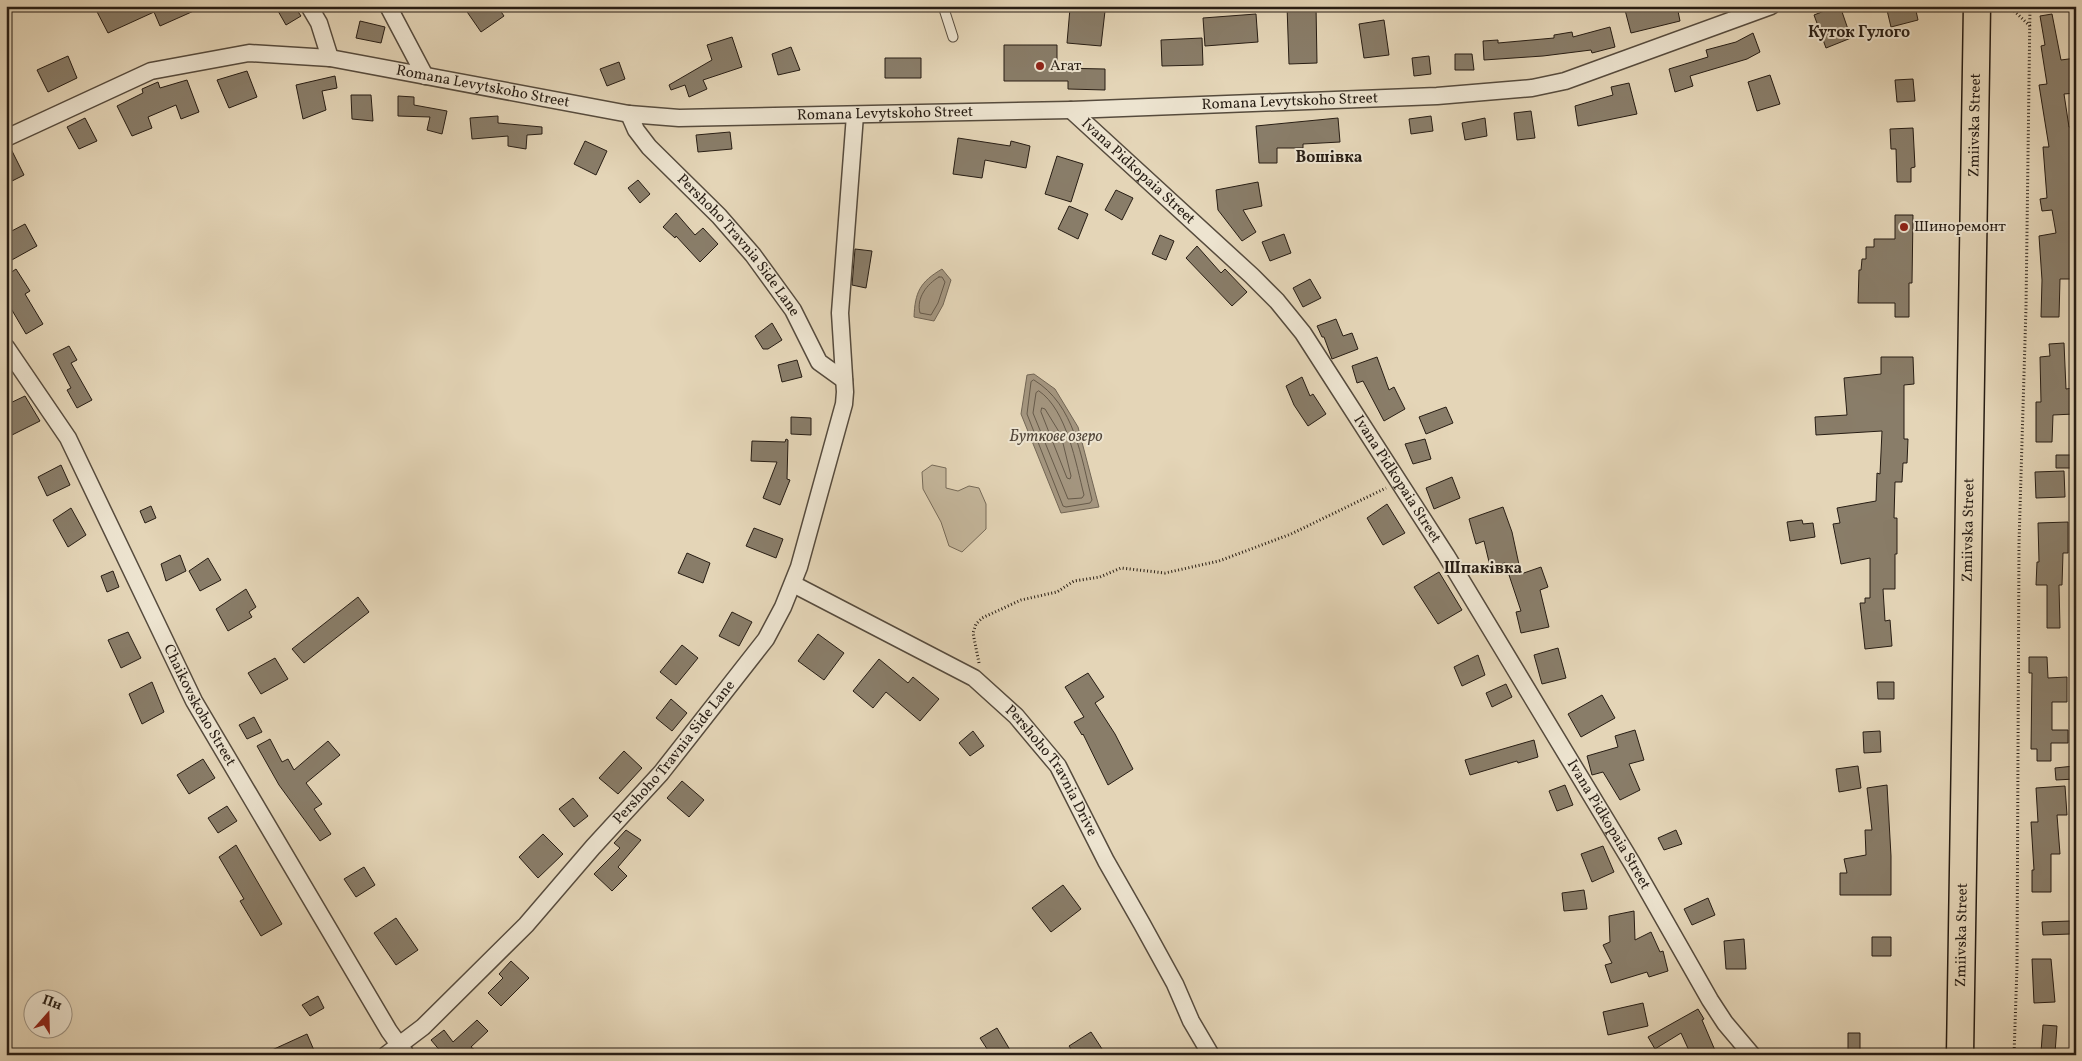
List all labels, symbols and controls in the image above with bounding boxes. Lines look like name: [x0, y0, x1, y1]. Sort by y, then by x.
district label: Куток Гулого: [1808, 22, 1910, 44]
place label: Агат: [1050, 56, 1082, 77]
street label: Romana Levytskoho Street: [394, 60, 571, 113]
marker: Агат: [1034, 60, 1046, 72]
street label: Zmiivska Street: [1964, 73, 1986, 177]
street label: Romana Levytskoho Street: [1201, 88, 1378, 115]
street label: Romana Levytskoho Street: [797, 101, 973, 126]
street label: Ivana Pidkopaia Street: [1076, 114, 1200, 229]
district label: Вошівка: [1295, 147, 1363, 169]
street label: Pershoho Travnia Side Lane: [672, 169, 805, 320]
place label: Шиноремонт: [1914, 217, 2006, 238]
marker: Шиноремонт: [1898, 221, 1910, 233]
street label: Ivana Pidkopaia Street: [1348, 411, 1446, 547]
water label: Буткове озеро: [1010, 426, 1103, 448]
street label: Zmiivska Street: [1957, 478, 1980, 582]
district label: Шпаківка: [1444, 558, 1523, 580]
street label: Chaikovskoho Street: [158, 641, 241, 770]
street label: Pershoho Travnia Side Lane: [608, 676, 740, 829]
street label: Pershoho Travnia Drive: [1000, 700, 1102, 840]
street label: Ivana Pidkopaia Street: [1561, 756, 1656, 893]
street label: Zmiivska Street: [1951, 883, 1973, 987]
north arrow: [22, 988, 72, 1038]
text: Пн: [39, 991, 65, 1016]

